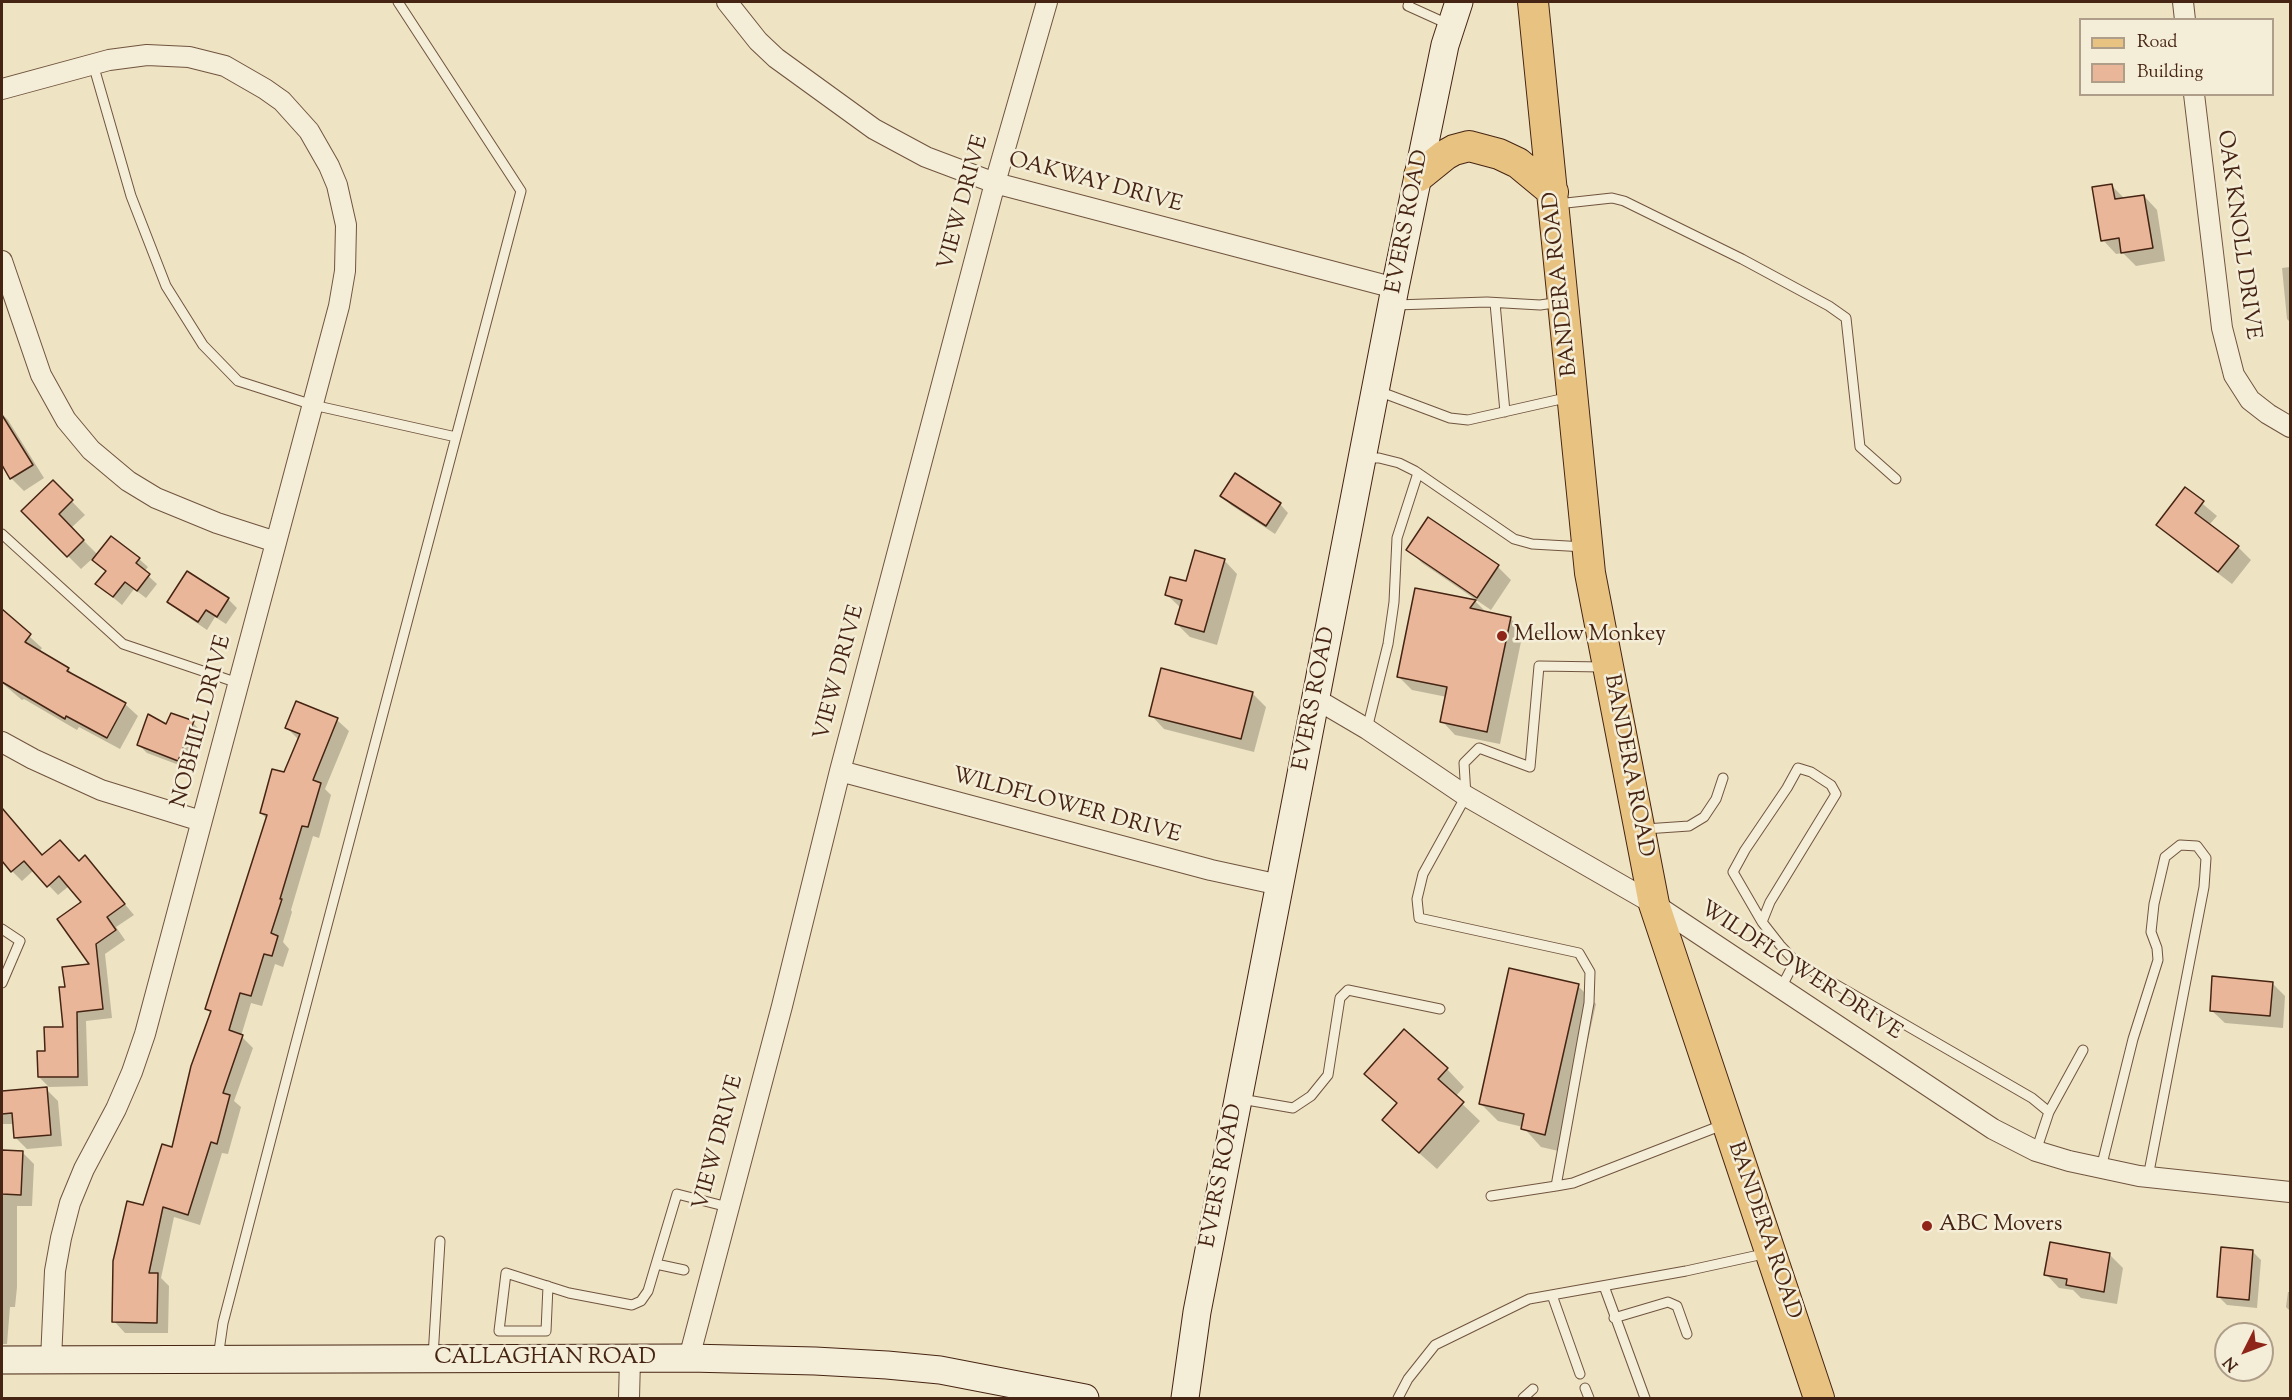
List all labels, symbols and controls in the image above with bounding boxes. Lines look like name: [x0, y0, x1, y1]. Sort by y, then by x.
legend: [2079, 18, 2274, 96]
text: Road: [2137, 30, 2177, 56]
text: Building: [2137, 60, 2203, 86]
street label: OAK KNOLL DRIVE: [2209, 129, 2265, 341]
street label: VIEW DRIVE: [934, 133, 996, 273]
street label: OAKWAY DRIVE: [1005, 148, 1185, 220]
street label: EVERS ROAD: [1382, 148, 1436, 296]
street label: BANDERA ROAD: [1539, 190, 1585, 378]
street label: VIEW DRIVE: [810, 603, 872, 743]
place label: Mellow Monkey: [1514, 623, 1666, 649]
street label: EVERS ROAD: [1289, 625, 1343, 773]
marker: Mellow Monkey: [1495, 629, 1509, 643]
street label: NOBHILL DRIVE: [167, 633, 239, 811]
street label: BANDERA ROAD: [1596, 672, 1658, 860]
street label: WILDFLOWER DRIVE: [949, 764, 1183, 850]
street label: WILDFLOWER DRIVE: [1694, 897, 1906, 1047]
street label: VIEW DRIVE: [689, 1073, 751, 1213]
street label: EVERS ROAD: [1196, 1102, 1250, 1250]
street label: BANDERA ROAD: [1720, 1139, 1806, 1323]
place label: ABC Movers: [1939, 1213, 2062, 1239]
marker: ABC Movers: [1920, 1219, 1934, 1233]
north arrow: [2214, 1322, 2274, 1382]
street label: CALLAGHAN ROAD: [434, 1346, 656, 1372]
text: N: [2219, 1351, 2245, 1375]

